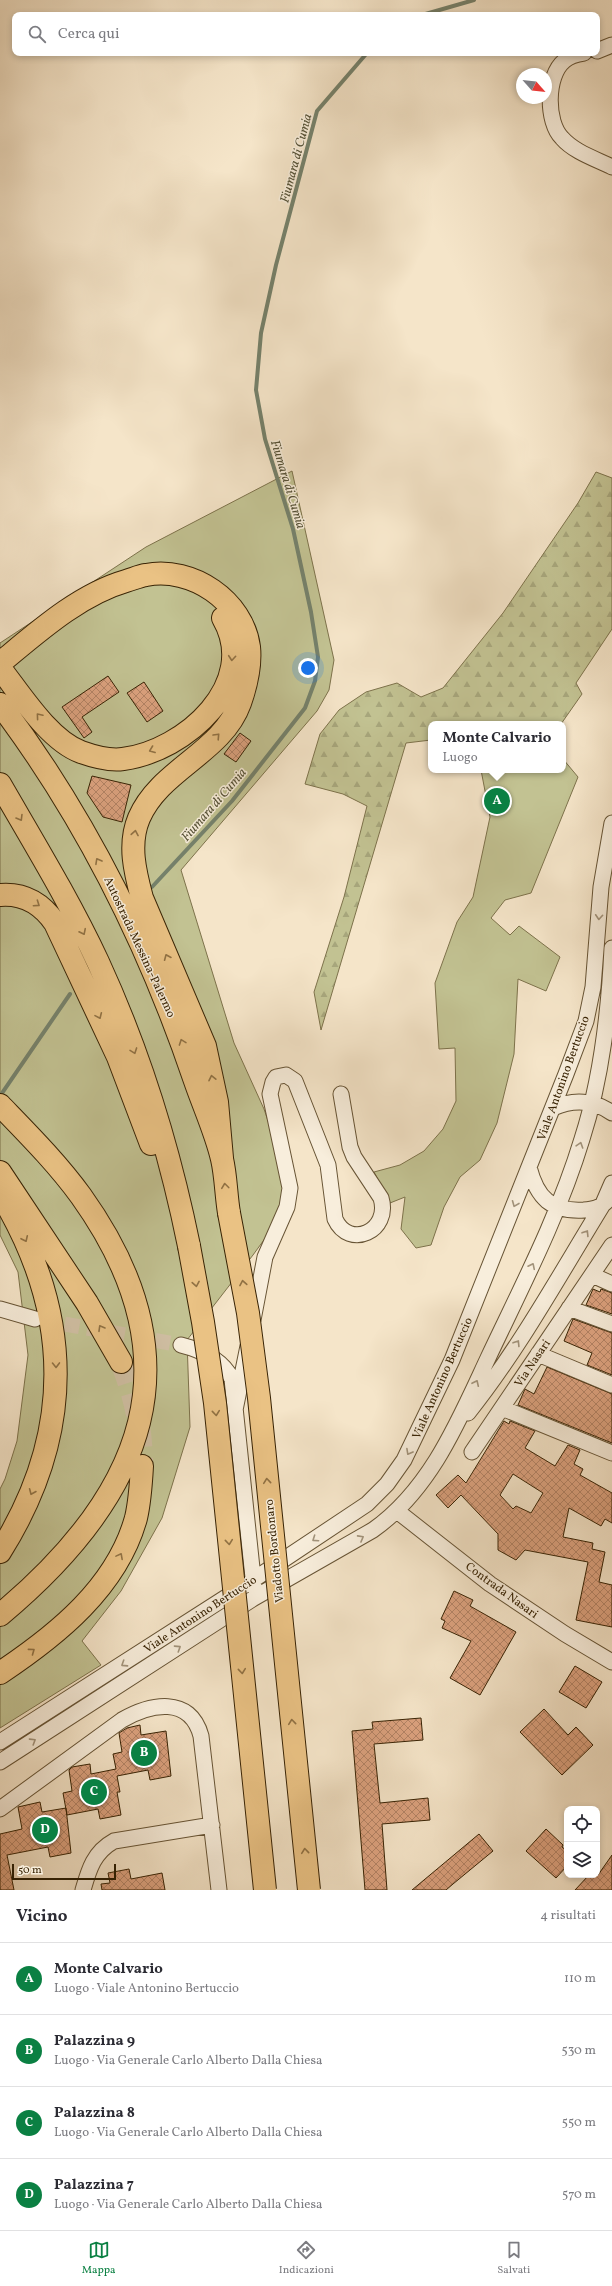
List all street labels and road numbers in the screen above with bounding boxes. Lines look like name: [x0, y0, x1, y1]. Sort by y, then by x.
street label: Autostrada Messina-Palermo: [99, 874, 179, 1020]
street label: Viale Antonino Bertuccio: [534, 1014, 594, 1143]
street label: Viale Antonino Bertuccio: [409, 1315, 477, 1442]
street label: Via Nasari: [511, 1336, 555, 1391]
street label: Viadotto Bordonaro: [262, 1498, 288, 1603]
street label: Contrada Nasari: [462, 1559, 541, 1623]
street label: Viale Antonino Bertuccio: [141, 1572, 260, 1657]

